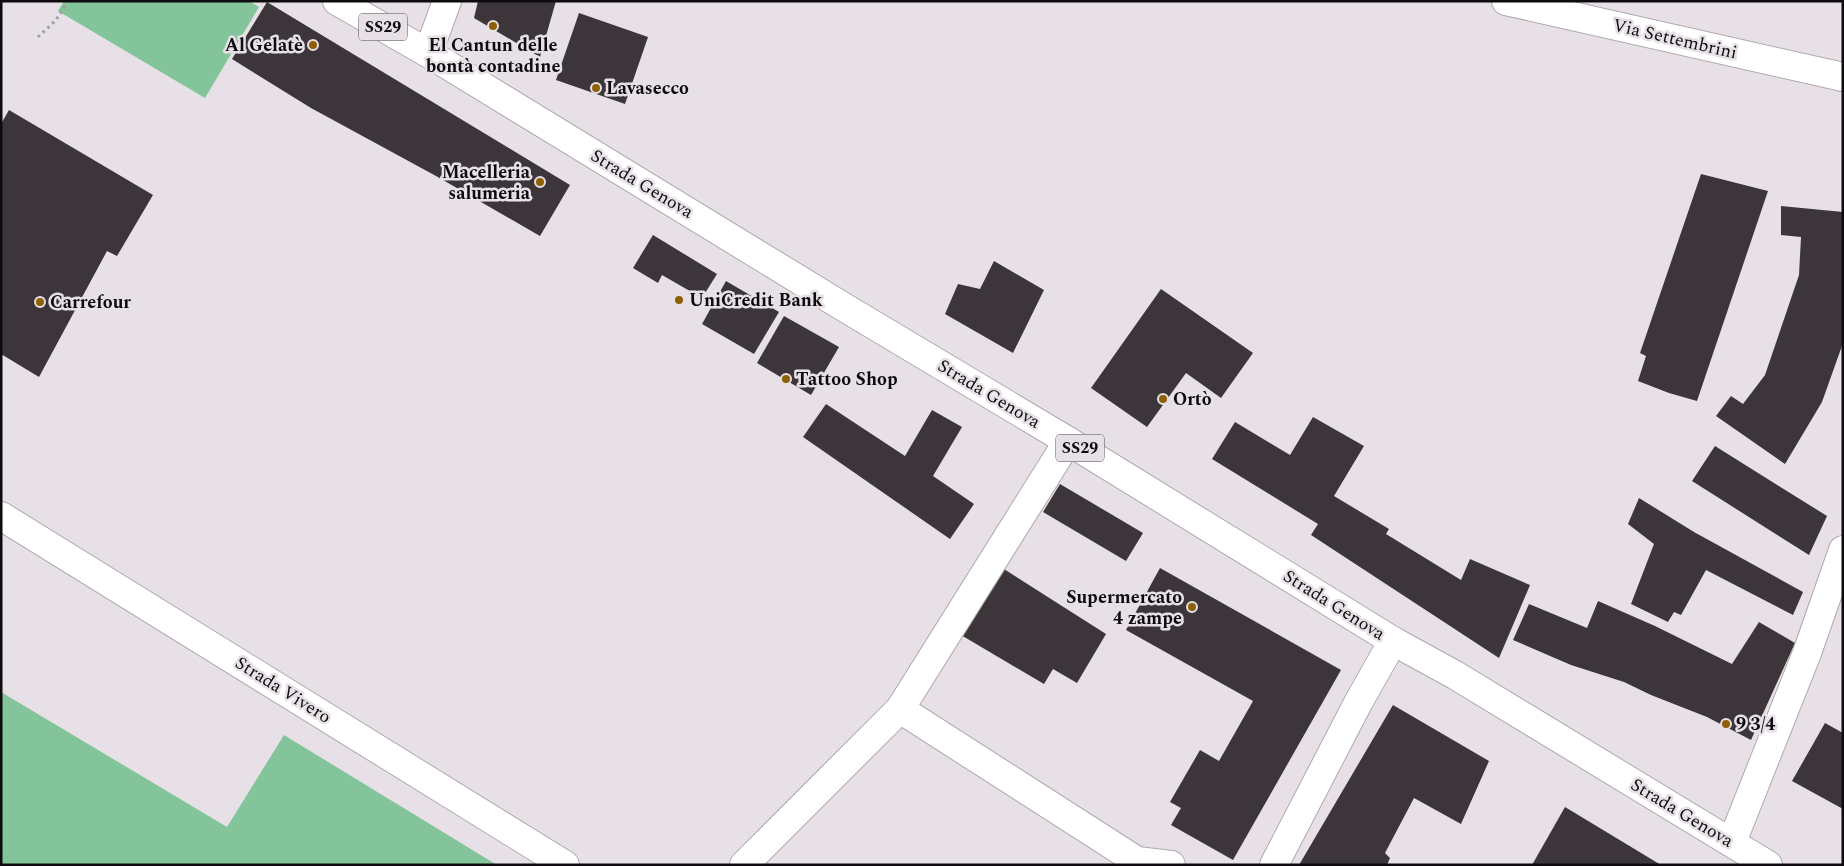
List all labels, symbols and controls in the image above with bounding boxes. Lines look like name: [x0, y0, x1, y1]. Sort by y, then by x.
street label: Via Settembrini: [1610, 12, 1740, 66]
road number: SS29: [359, 14, 407, 41]
marker: El Cantun delle bontà contadine: [487, 20, 499, 32]
place label: Al Gelatè: [225, 32, 303, 59]
place label: El Cantun delle bontà contadine: [426, 32, 560, 80]
marker: Al Gelatè: [307, 39, 319, 51]
place label: Lavasecco: [606, 75, 689, 102]
marker: Lavasecco: [590, 82, 602, 94]
street label: Strada Genova: [585, 143, 699, 226]
place label: Macelleria salumeria: [442, 159, 531, 207]
marker: Macelleria salumeria: [534, 176, 546, 188]
place label: UniCredit Bank: [689, 287, 823, 314]
place label: Carrefour: [50, 289, 131, 316]
marker: UniCredit Bank: [673, 294, 685, 306]
marker: Carrefour: [34, 296, 46, 308]
street label: Strada Genova: [932, 353, 1046, 436]
place label: Tattoo Shop: [796, 366, 897, 393]
marker: Tattoo Shop: [780, 373, 792, 385]
place label: Ortò: [1173, 386, 1212, 413]
marker: Ortò: [1157, 393, 1169, 405]
road number: SS29: [1056, 434, 1104, 462]
street label: Strada Genova: [1278, 563, 1390, 647]
place label: Supermercato 4 zampe: [1066, 584, 1182, 632]
marker: Supermercato 4 zampe: [1186, 601, 1198, 613]
street label: Strada Vivero: [230, 650, 336, 730]
place label: 9 3/4: [1736, 711, 1775, 738]
marker: 9 3/4: [1720, 718, 1732, 730]
street label: Strada Genova: [1625, 772, 1739, 855]

